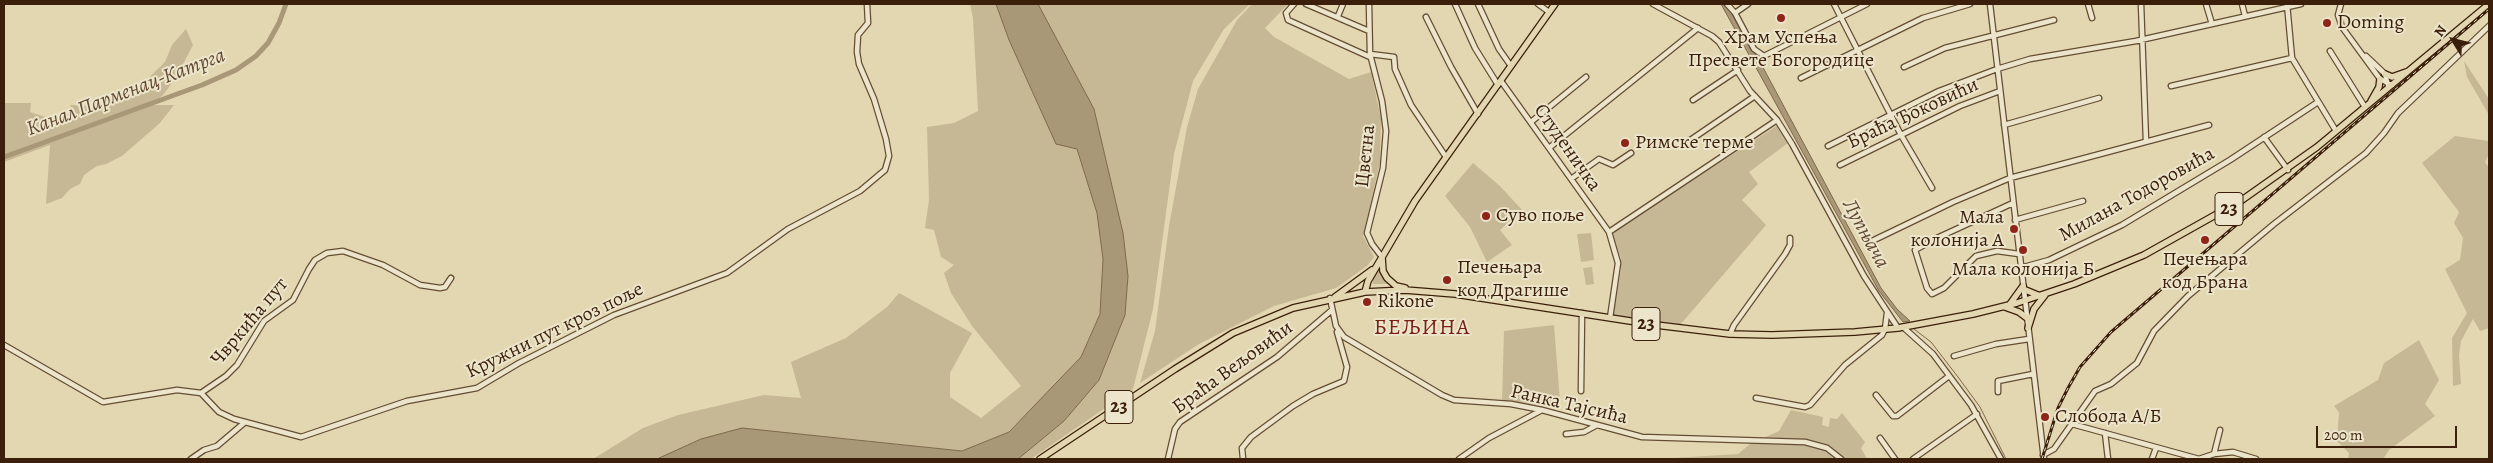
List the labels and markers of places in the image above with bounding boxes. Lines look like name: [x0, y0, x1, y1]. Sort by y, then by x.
place label: Doming: [2337, 11, 2404, 35]
marker: Храм Успења Пресвете Богородице: [1775, 12, 1787, 24]
marker: Doming: [2321, 17, 2333, 29]
place label: Храм Успења Пресвете Богородице: [1688, 26, 1874, 73]
place label: Римске терме: [1635, 131, 1754, 155]
marker: Римске терме: [1619, 137, 1631, 149]
place label: Суво поље: [1496, 204, 1584, 228]
place label: Мала колонија А: [1911, 206, 2004, 253]
marker: Суво поље: [1480, 210, 1492, 222]
marker: Мала колонија А: [2008, 223, 2020, 235]
marker: Печењара код Брана: [2199, 234, 2211, 246]
marker: Мала колонија Б: [2017, 244, 2029, 256]
place label: Печењара код Брана: [2162, 248, 2248, 295]
place label: Печењара код Драгише: [1457, 256, 1569, 303]
place label: Мала колонија Б: [1952, 258, 2094, 282]
marker: Печењара код Драгише: [1441, 274, 1453, 286]
place label: Rikone: [1377, 290, 1434, 314]
marker: Rikone: [1361, 296, 1373, 308]
place label: Слобода А/Б: [2055, 405, 2161, 429]
marker: Слобода А/Б: [2039, 411, 2051, 423]

